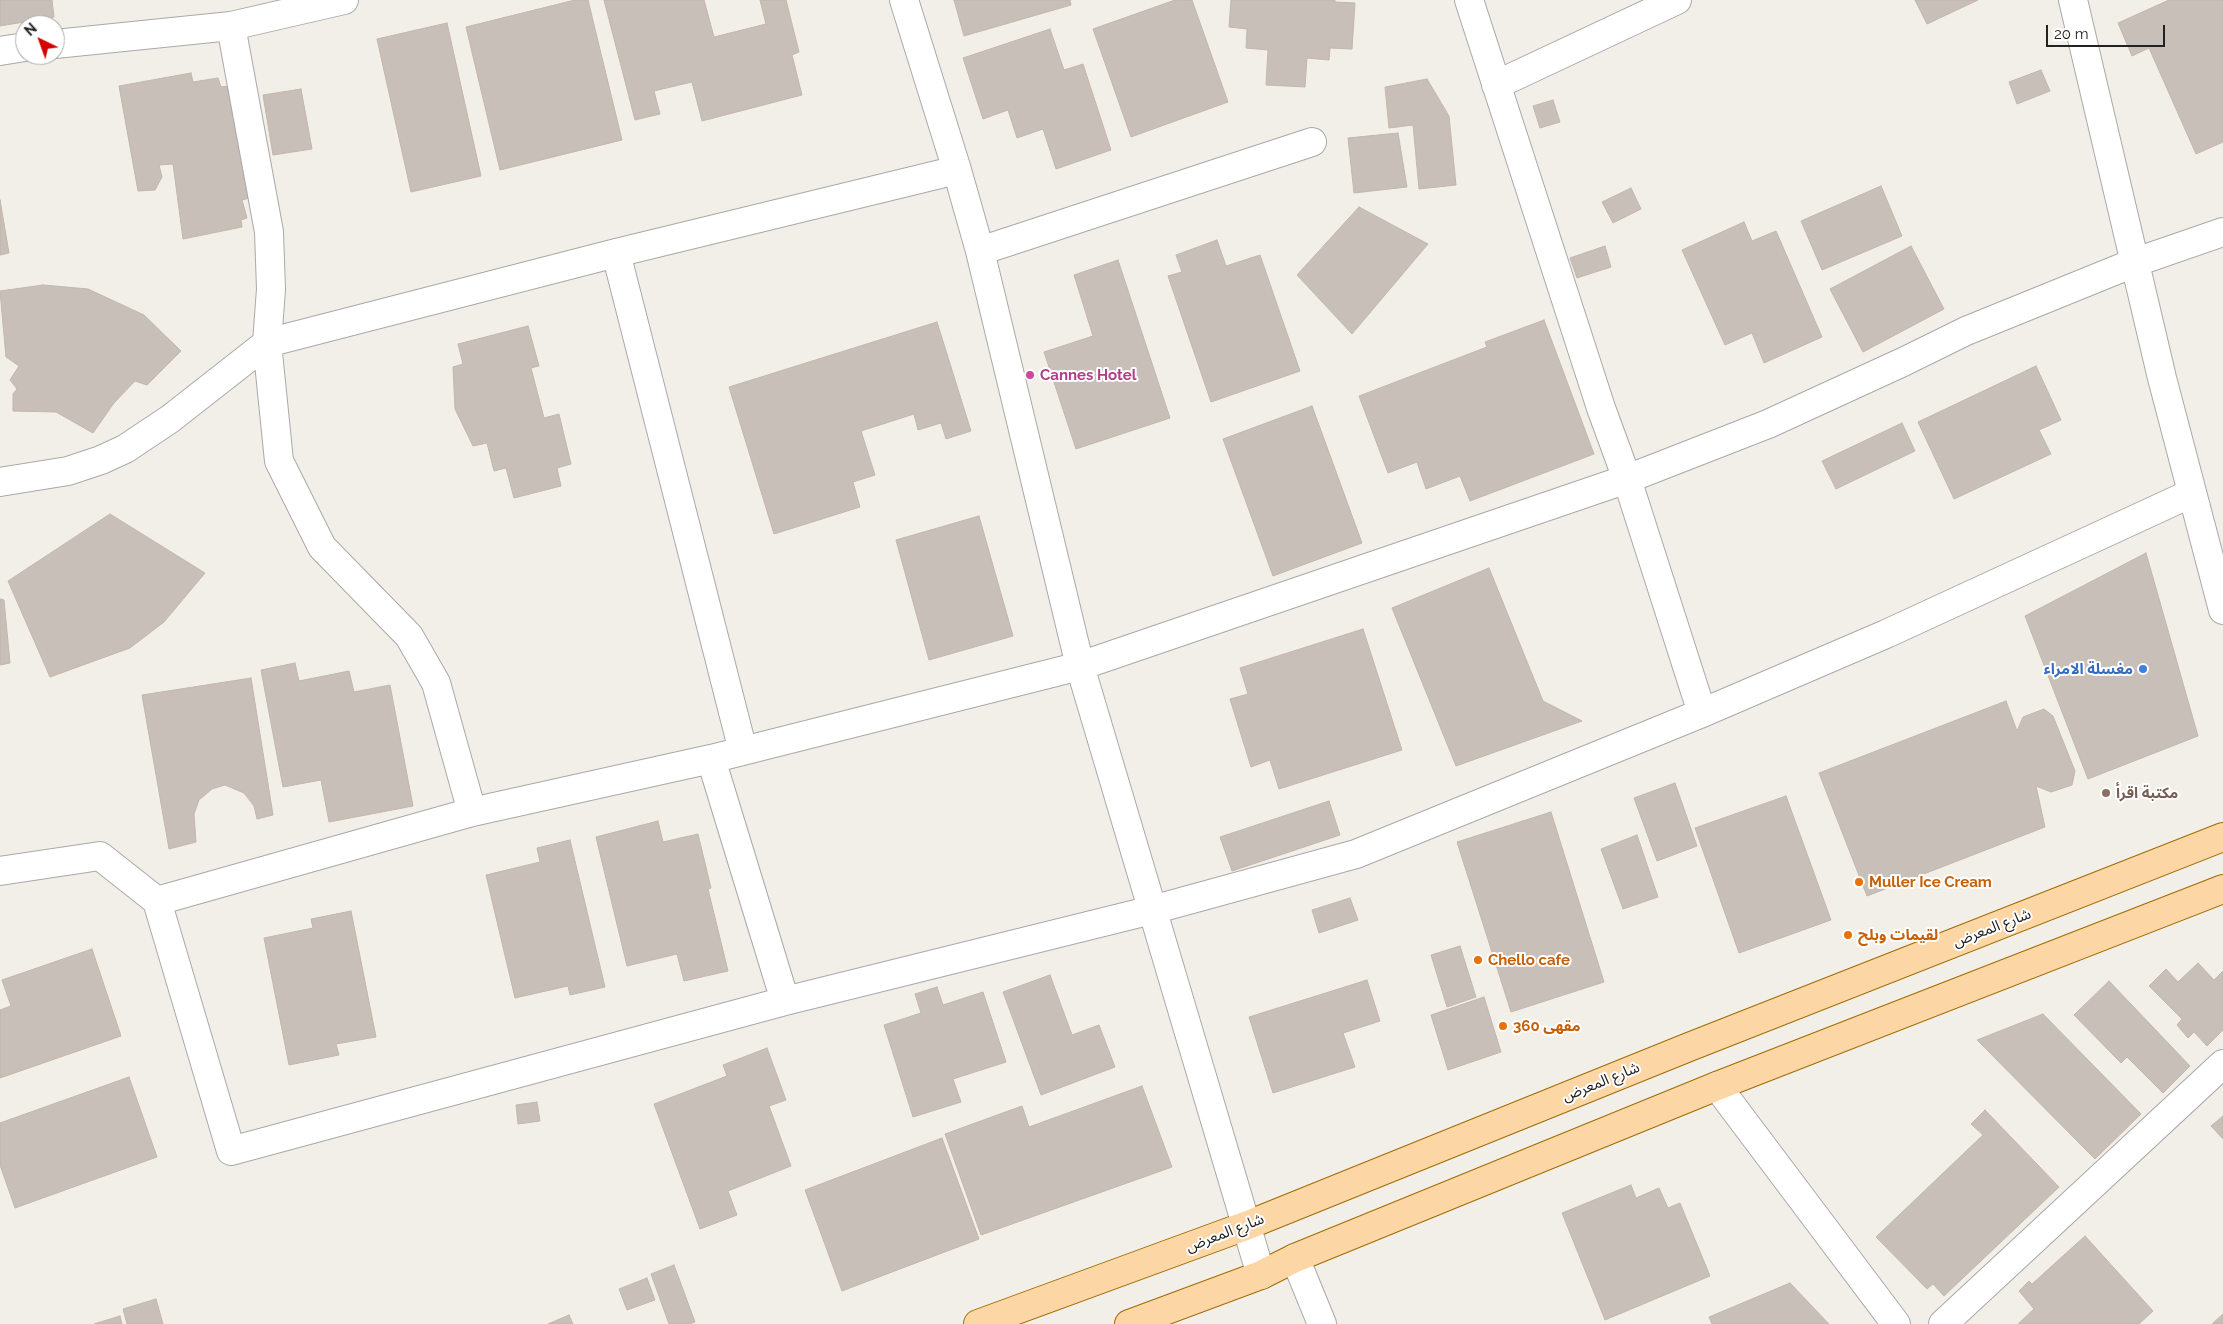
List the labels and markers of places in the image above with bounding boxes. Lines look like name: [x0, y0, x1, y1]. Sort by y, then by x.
place label: Cannes Hotel: [1040, 366, 1136, 384]
marker: Cannes Hotel: [1024, 369, 1036, 381]
place label: مغسلة الامراء: [2044, 660, 2133, 678]
marker: مغسلة الامراء: [2137, 663, 2149, 675]
place label: مكتبة اقرأ: [2116, 784, 2178, 802]
marker: مكتبة اقرأ: [2100, 787, 2112, 799]
place label: Muller Ice Cream: [1869, 873, 1992, 891]
marker: Muller Ice Cream: [1853, 876, 1865, 888]
place label: لقيمات وبلح: [1858, 926, 1938, 944]
marker: لقيمات وبلح: [1842, 929, 1854, 941]
place label: Chello cafe: [1488, 951, 1570, 969]
marker: Chello cafe: [1472, 954, 1484, 966]
place label: مقهى 360: [1513, 1017, 1581, 1035]
marker: مقهى 360: [1497, 1020, 1509, 1032]

